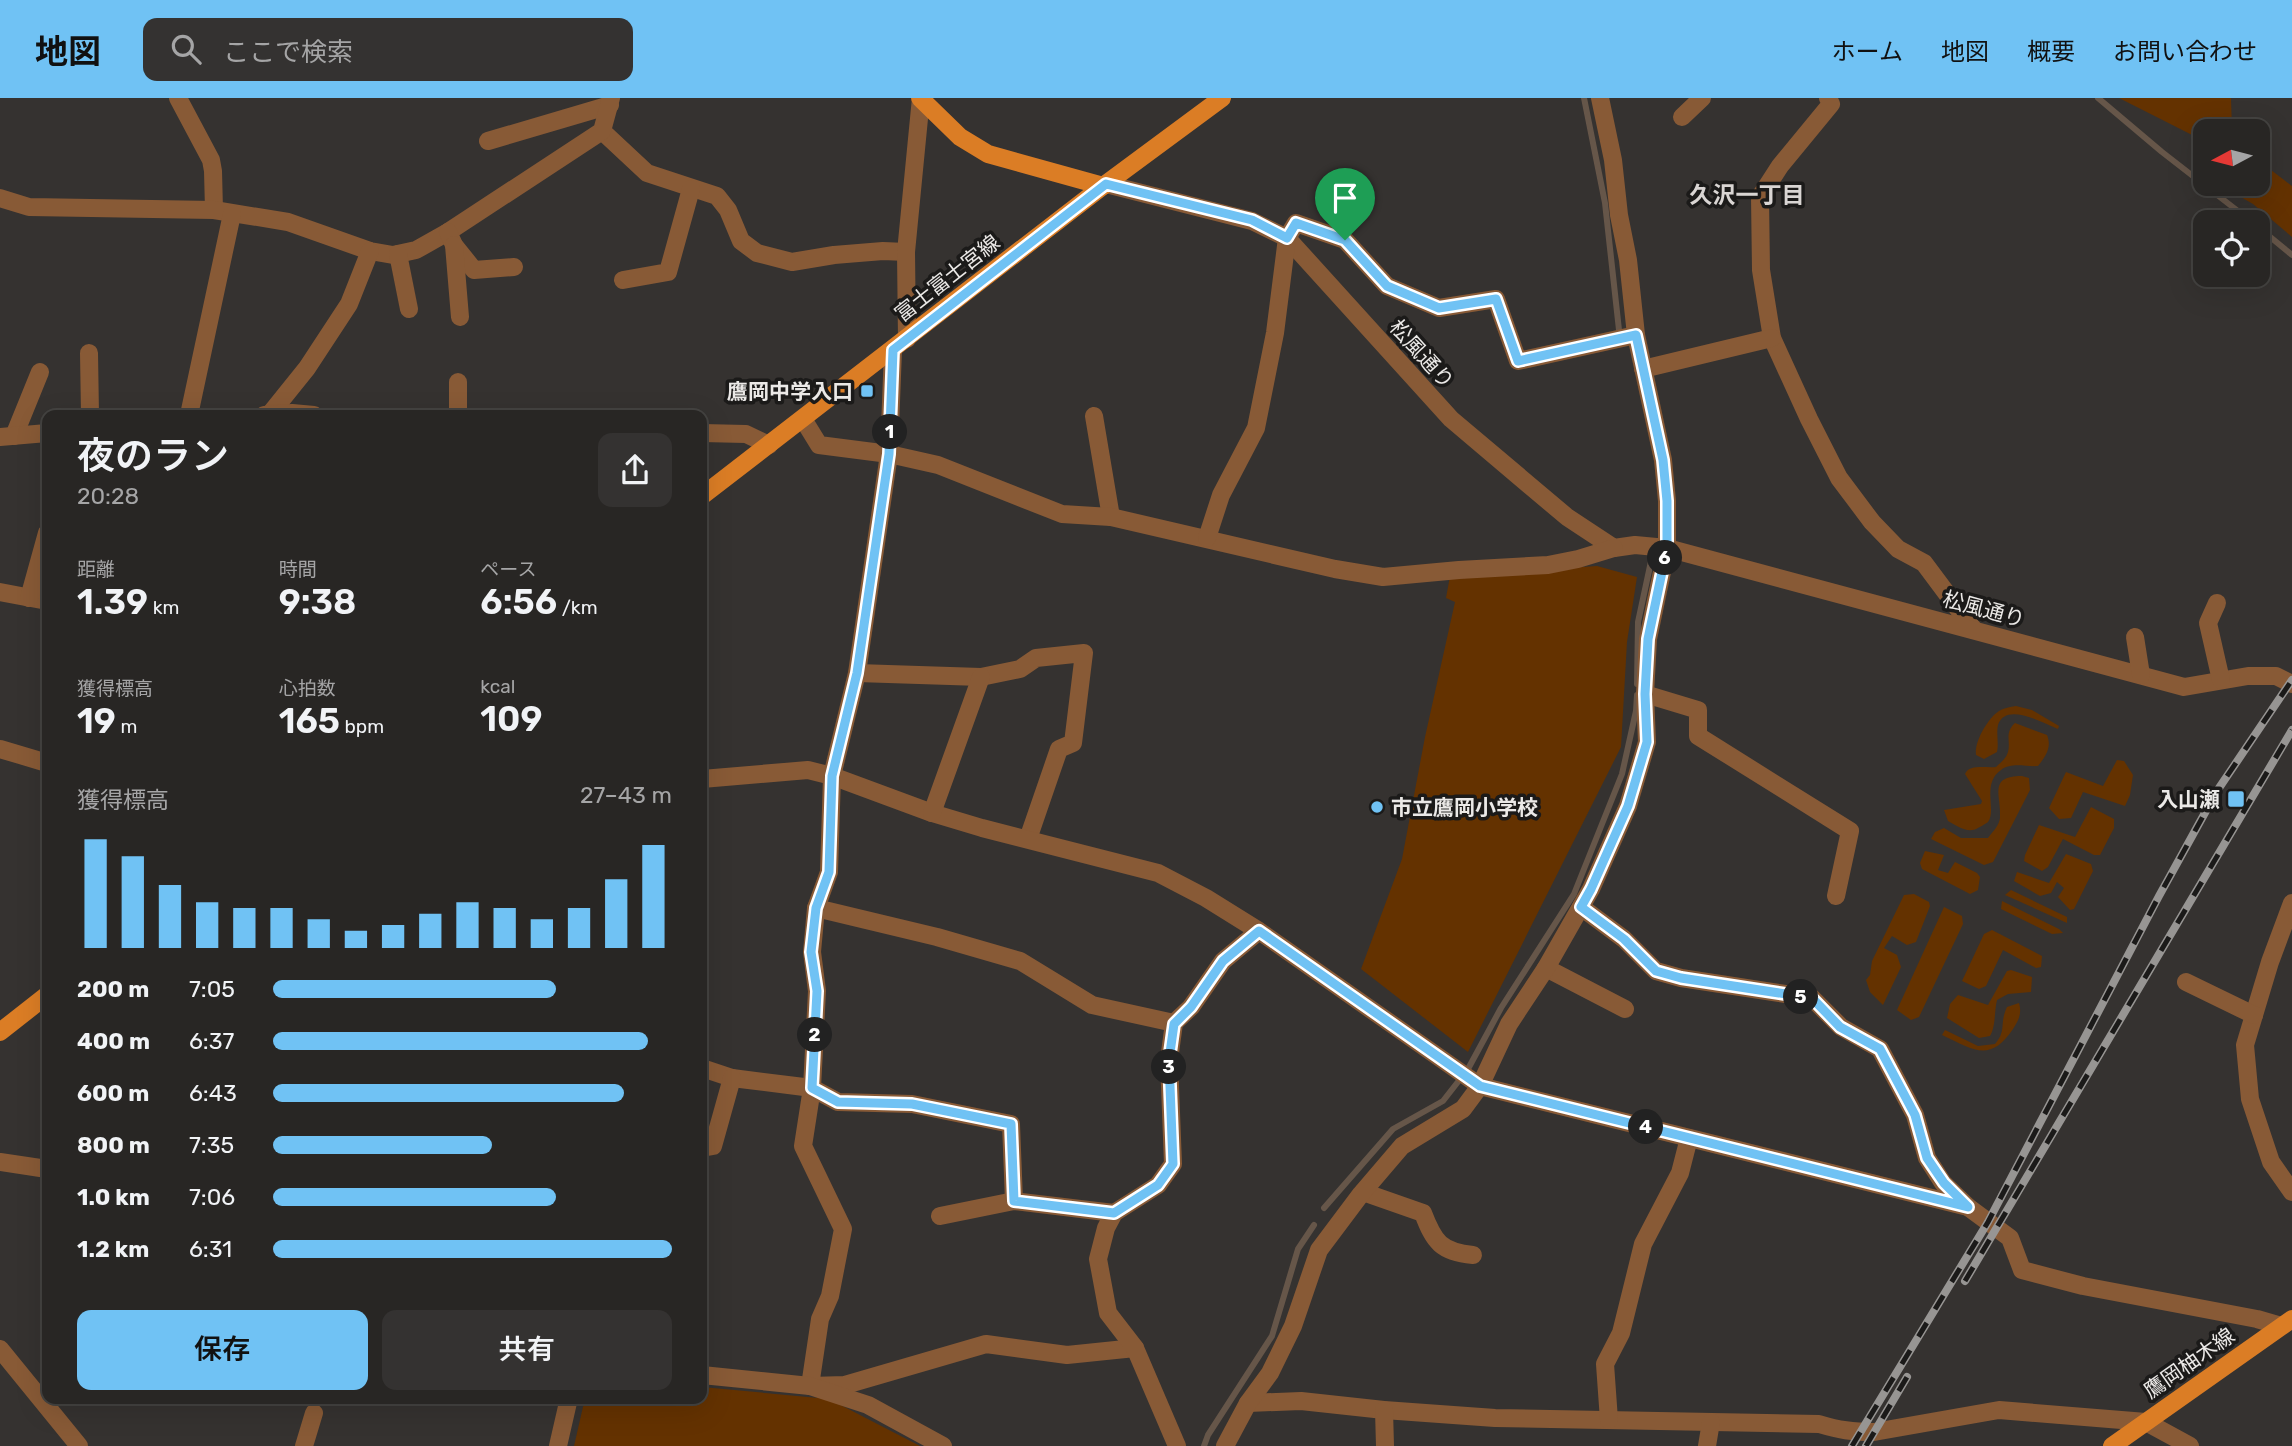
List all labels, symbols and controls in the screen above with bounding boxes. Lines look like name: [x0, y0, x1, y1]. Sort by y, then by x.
search box: [143, 18, 633, 81]
icon: search: [167, 30, 205, 68]
text: 地図: [35, 32, 101, 71]
text: ここで検索: [223, 37, 353, 68]
text: ホーム: [1832, 38, 1903, 66]
text: 地図: [1941, 38, 1989, 66]
text: 概要: [2027, 38, 2075, 66]
text: お問い合わせ: [2113, 38, 2257, 66]
north arrow: [2193, 119, 2270, 196]
map controls: [2193, 119, 2270, 287]
pin: [1315, 168, 1375, 240]
icon: arrive: [1326, 179, 1364, 217]
district label: 久沢一丁目: [1690, 181, 1805, 209]
button: locate: [2193, 210, 2270, 287]
street label: 富士富士宮線: [890, 229, 1004, 327]
street label: 松風通り: [1385, 314, 1459, 394]
place label: 鷹岡中学入口: [727, 379, 853, 404]
marker: 鷹岡中学入口: [859, 383, 875, 399]
pin: 1: [872, 414, 908, 450]
text: 1: [885, 420, 894, 443]
text: 夜のラン: [77, 433, 229, 479]
button: share: [598, 433, 672, 507]
text: 20:28: [77, 482, 139, 510]
pin: 6: [1648, 540, 1682, 575]
text: 6: [1658, 546, 1671, 569]
text: 距離: [77, 558, 115, 581]
text: 時間: [279, 558, 317, 581]
text: ペース: [480, 558, 536, 581]
text: 1.39: [77, 581, 148, 623]
text: 9:38: [279, 581, 356, 623]
text: 6:56: [480, 581, 557, 623]
street label: 松風通り: [1940, 586, 2028, 632]
text: km: [148, 596, 179, 619]
text: /km: [557, 596, 598, 619]
text: kcal: [480, 675, 515, 698]
text: 獲得標高: [77, 677, 153, 700]
text: 心拍数: [279, 677, 336, 700]
text: 109: [480, 698, 543, 740]
text: 19: [77, 700, 116, 742]
text: 165: [279, 700, 340, 742]
text: m: [116, 715, 137, 738]
text: bpm: [340, 715, 384, 738]
text: 27–43 m: [580, 781, 672, 809]
text: 獲得標高: [77, 786, 169, 814]
place label: 入山瀬: [2157, 787, 2220, 812]
marker: 入山瀬: [2226, 789, 2246, 809]
place label: 市立鷹岡小学校: [1391, 795, 1538, 820]
marker: 市立鷹岡小学校: [1369, 799, 1385, 815]
text: 200 m: [77, 975, 149, 1003]
text: 7:05: [189, 975, 235, 1003]
pin: 5: [1784, 979, 1818, 1014]
text: 5: [1794, 985, 1807, 1008]
pin: 2: [798, 1018, 832, 1052]
text: 2: [808, 1023, 821, 1046]
text: 400 m: [77, 1027, 150, 1055]
text: 6:37: [189, 1027, 234, 1055]
pin: 3: [1152, 1049, 1186, 1084]
text: 3: [1162, 1055, 1175, 1078]
text: 600 m: [77, 1079, 149, 1107]
text: 6:43: [189, 1079, 237, 1107]
pin: 4: [1628, 1110, 1664, 1144]
text: 4: [1639, 1115, 1652, 1138]
text: 800 m: [77, 1131, 150, 1159]
text: 7:35: [189, 1131, 234, 1159]
text: 1.0 km: [77, 1183, 150, 1211]
text: 7:06: [189, 1183, 235, 1211]
text: 1.2 km: [77, 1235, 149, 1263]
text: 6:31: [189, 1235, 232, 1263]
button: 保存: [77, 1310, 368, 1390]
button: 共有: [382, 1310, 672, 1390]
street label: 鷹岡柚木線: [2139, 1323, 2239, 1403]

